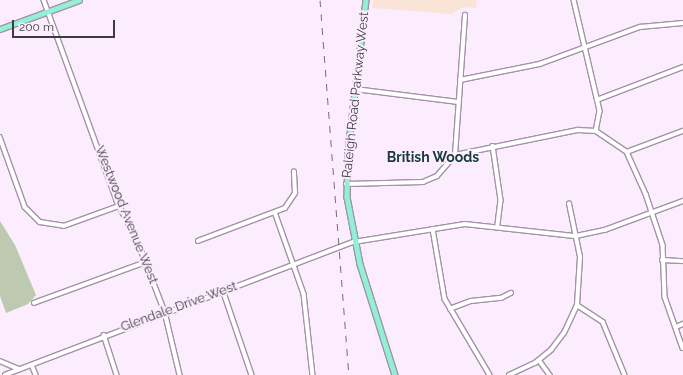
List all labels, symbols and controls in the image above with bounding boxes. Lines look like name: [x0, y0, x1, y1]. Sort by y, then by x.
street label: Raleigh Road Parkway West: [339, 11, 373, 179]
scale bar: [14, 12, 117, 38]
text: 200 m: [19, 20, 54, 34]
street label: Westwood Avenue West: [91, 143, 161, 287]
district label: British Woods: [387, 149, 479, 165]
street label: Glendale Drive West: [119, 279, 239, 335]

